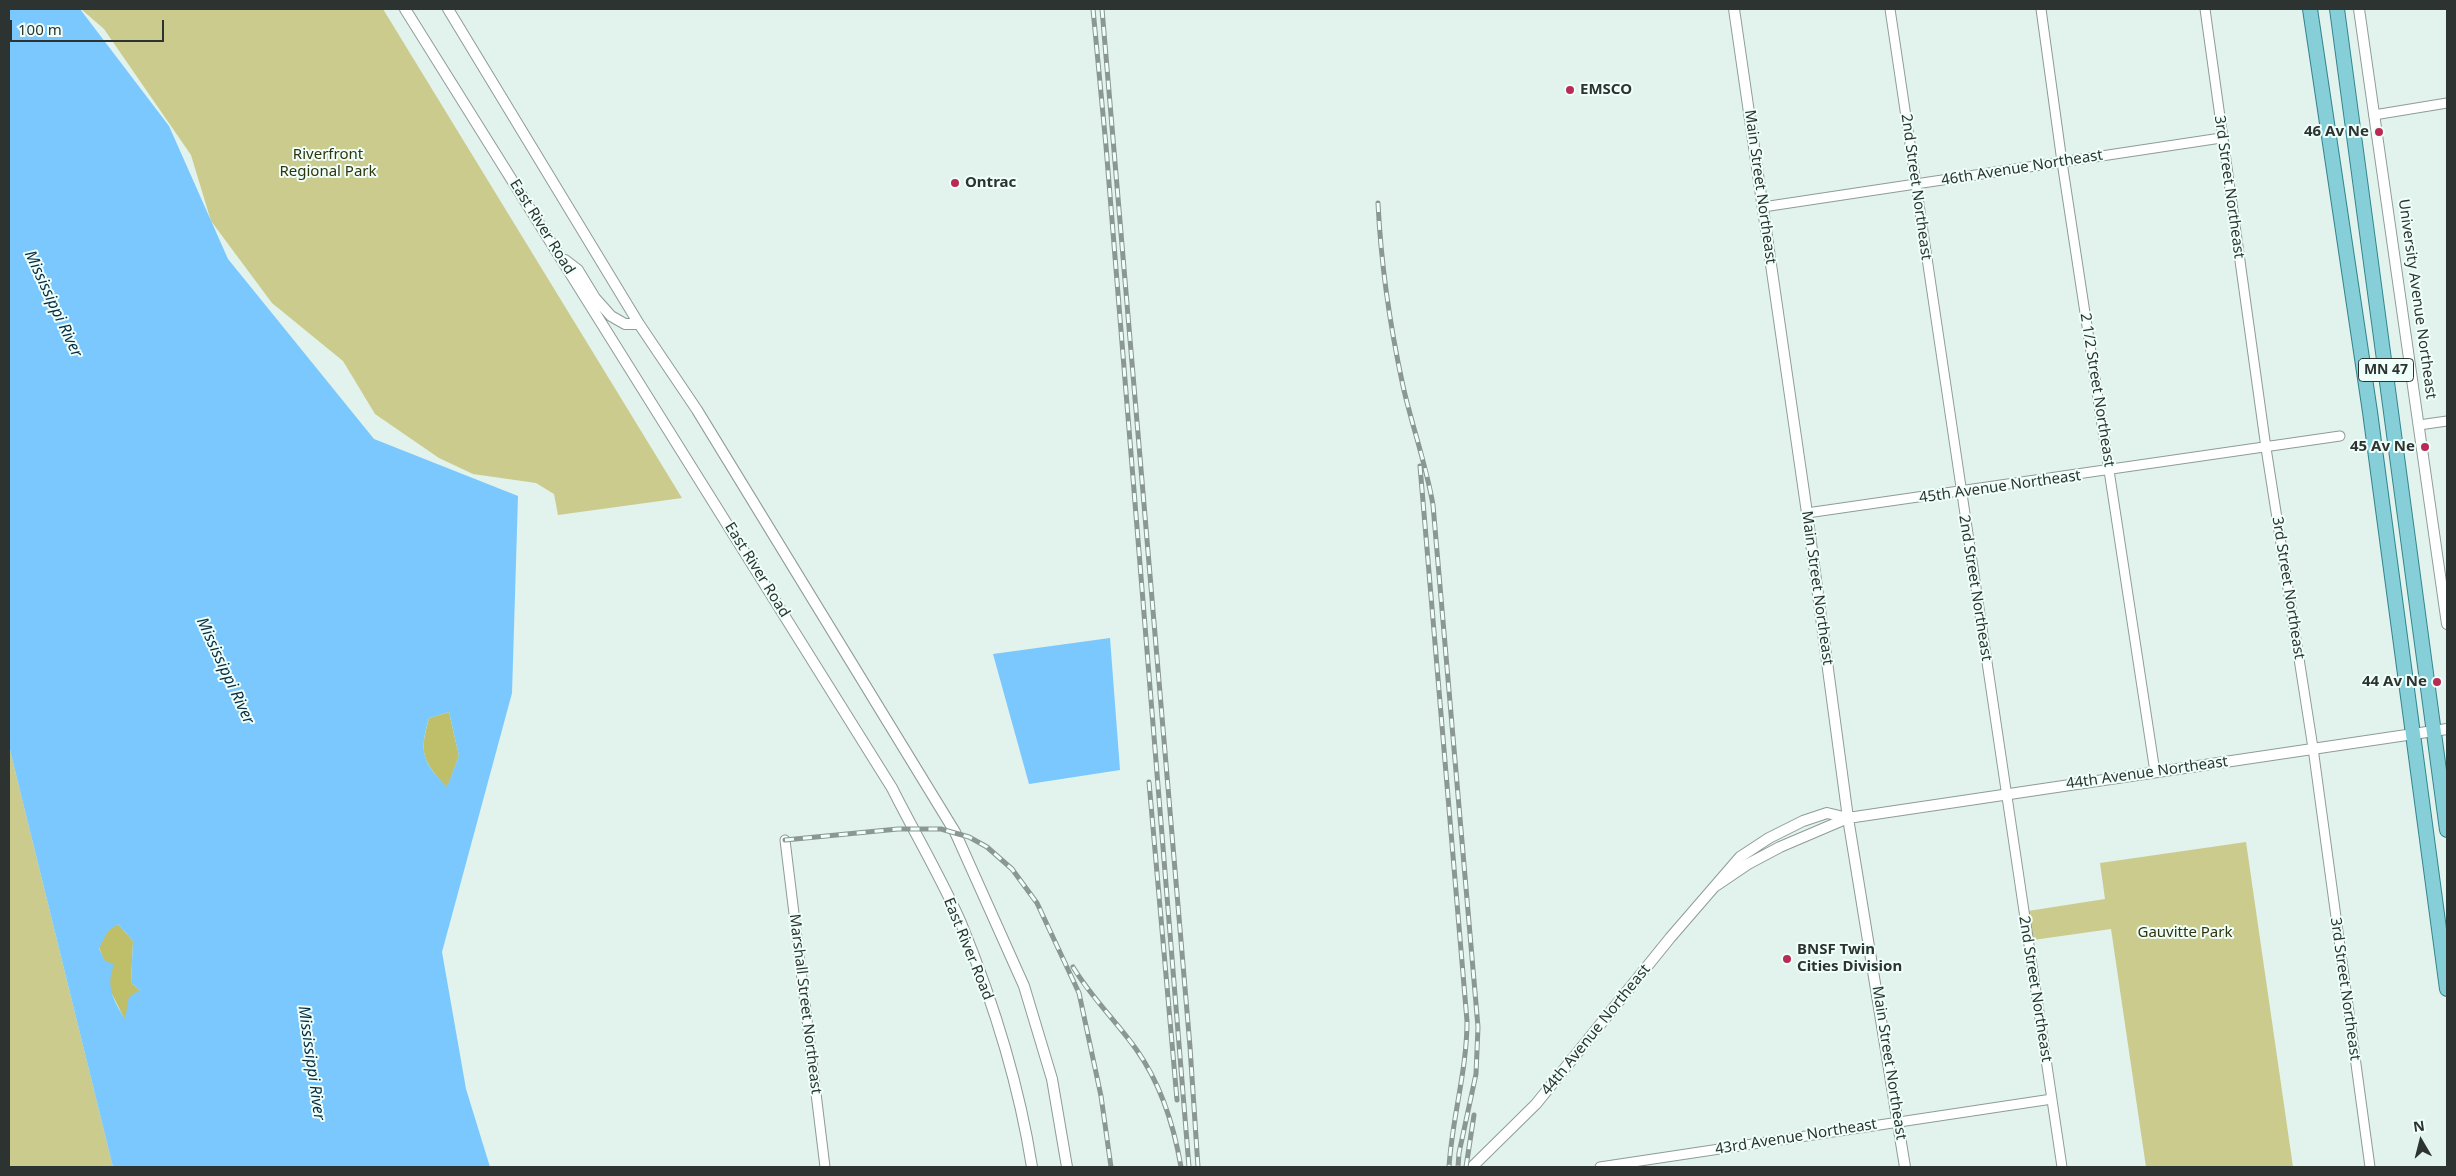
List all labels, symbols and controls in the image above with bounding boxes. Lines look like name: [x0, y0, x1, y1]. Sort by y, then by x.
scale bar: [12, 10, 166, 42]
text: 100 m: [18, 19, 62, 39]
place label: EMSCO: [1580, 81, 1632, 99]
marker: EMSCO: [1564, 84, 1576, 96]
street label: Main Street Northeast: [1740, 109, 1780, 265]
street label: 2nd Street Northeast: [1897, 113, 1935, 261]
street label: 3rd Street Northeast: [2210, 114, 2248, 260]
place label: 46 Av Ne: [2304, 123, 2369, 141]
marker: 46 Av Ne: [2373, 126, 2385, 138]
park label: Riverfront Regional Park: [279, 146, 377, 181]
street label: 46th Avenue Northeast: [1940, 146, 2104, 190]
place label: Ontrac: [965, 174, 1016, 192]
street label: East River Road: [506, 176, 578, 278]
marker: Ontrac: [949, 177, 961, 189]
street label: University Avenue Northeast: [2394, 198, 2440, 400]
water label: Mississippi River: [20, 248, 86, 360]
street label: 2 1/2 Street Northeast: [2076, 312, 2118, 468]
road number: MN 47: [2358, 358, 2414, 382]
place label: 45 Av Ne: [2350, 438, 2415, 456]
marker: 45 Av Ne: [2419, 441, 2431, 453]
street label: 45th Avenue Northeast: [1918, 467, 2082, 507]
street label: Main Street Northeast: [1797, 510, 1837, 666]
street label: 2nd Street Northeast: [1955, 514, 1995, 662]
street label: 3rd Street Northeast: [2268, 515, 2308, 661]
street label: East River Road: [721, 519, 793, 621]
water label: Mississippi River: [192, 615, 258, 727]
place label: 44 Av Ne: [2362, 673, 2427, 691]
marker: 44 Av Ne: [2431, 676, 2443, 688]
street label: 44th Avenue Northeast: [2065, 753, 2229, 793]
street label: East River Road: [939, 895, 997, 1003]
street label: Marshall Street Northeast: [785, 913, 825, 1095]
street label: 2nd Street Northeast: [2015, 915, 2055, 1063]
street label: 3rd Street Northeast: [2326, 916, 2364, 1062]
park label: Gauvitte Park: [2138, 924, 2232, 942]
place label: BNSF Twin Cities Division: [1797, 941, 1902, 976]
marker: BNSF Twin Cities Division: [1781, 953, 1793, 965]
street label: 44th Avenue Northeast: [1538, 961, 1654, 1099]
street label: Main Street Northeast: [1868, 985, 1910, 1141]
water label: Mississippi River: [293, 1005, 329, 1121]
street label: 43rd Avenue Northeast: [1714, 1115, 1878, 1159]
text: N: [2412, 1115, 2426, 1136]
north arrow: [2396, 1116, 2446, 1166]

